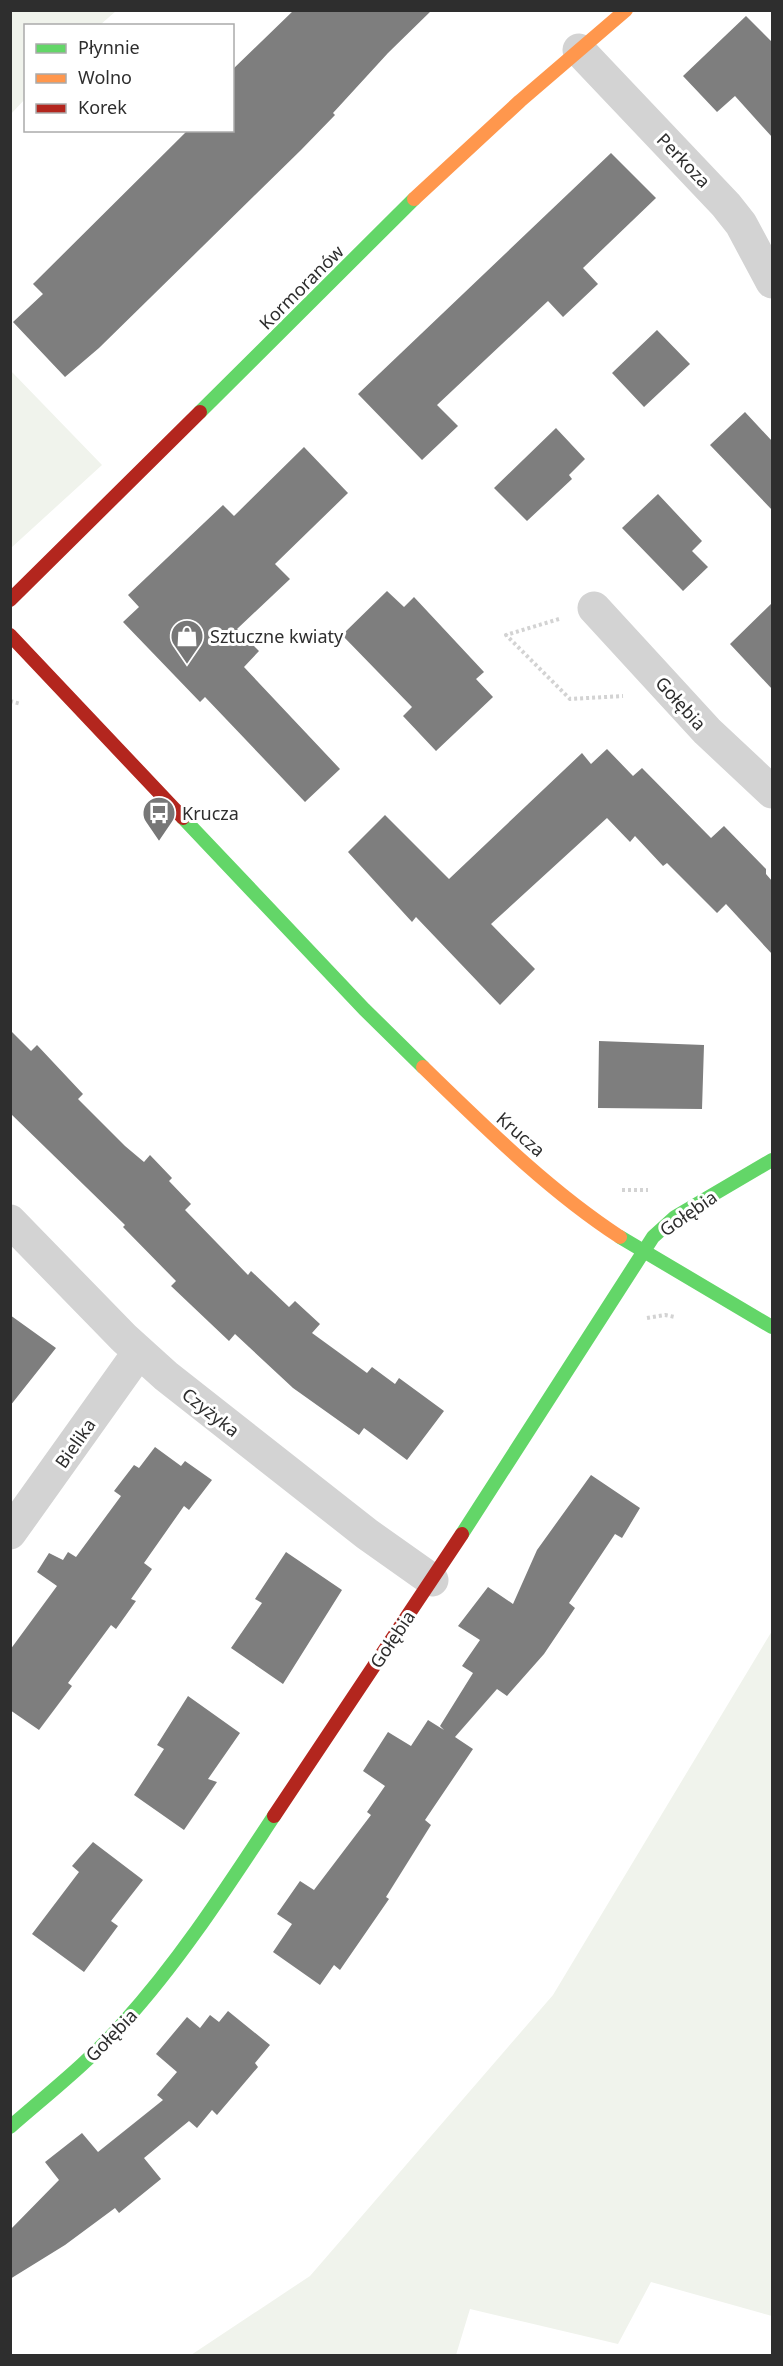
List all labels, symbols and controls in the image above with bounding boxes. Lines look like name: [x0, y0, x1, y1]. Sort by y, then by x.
legend: [24, 24, 234, 132]
text: Płynnie: [78, 35, 140, 59]
text: Wolno: [78, 65, 132, 89]
text: Korek: [78, 95, 127, 119]
street label: Perkoza: [652, 127, 716, 193]
street label: Kormoranów: [254, 240, 348, 334]
shop icon: Sztuczne kwiaty: [169, 618, 205, 665]
place label: Sztuczne kwiaty: [210, 624, 344, 648]
street label: Gołębia: [650, 671, 712, 735]
bus stop icon: Krucza: [141, 795, 177, 842]
place label: Krucza: [182, 801, 239, 825]
street label: Krucza: [492, 1106, 550, 1162]
street label: Gołębia: [655, 1185, 721, 1241]
street label: Czyżyka: [177, 1382, 245, 1442]
street label: Bielika: [49, 1413, 101, 1473]
street label: Gołębia: [364, 1606, 420, 1672]
street label: Gołębia: [80, 2003, 142, 2067]

